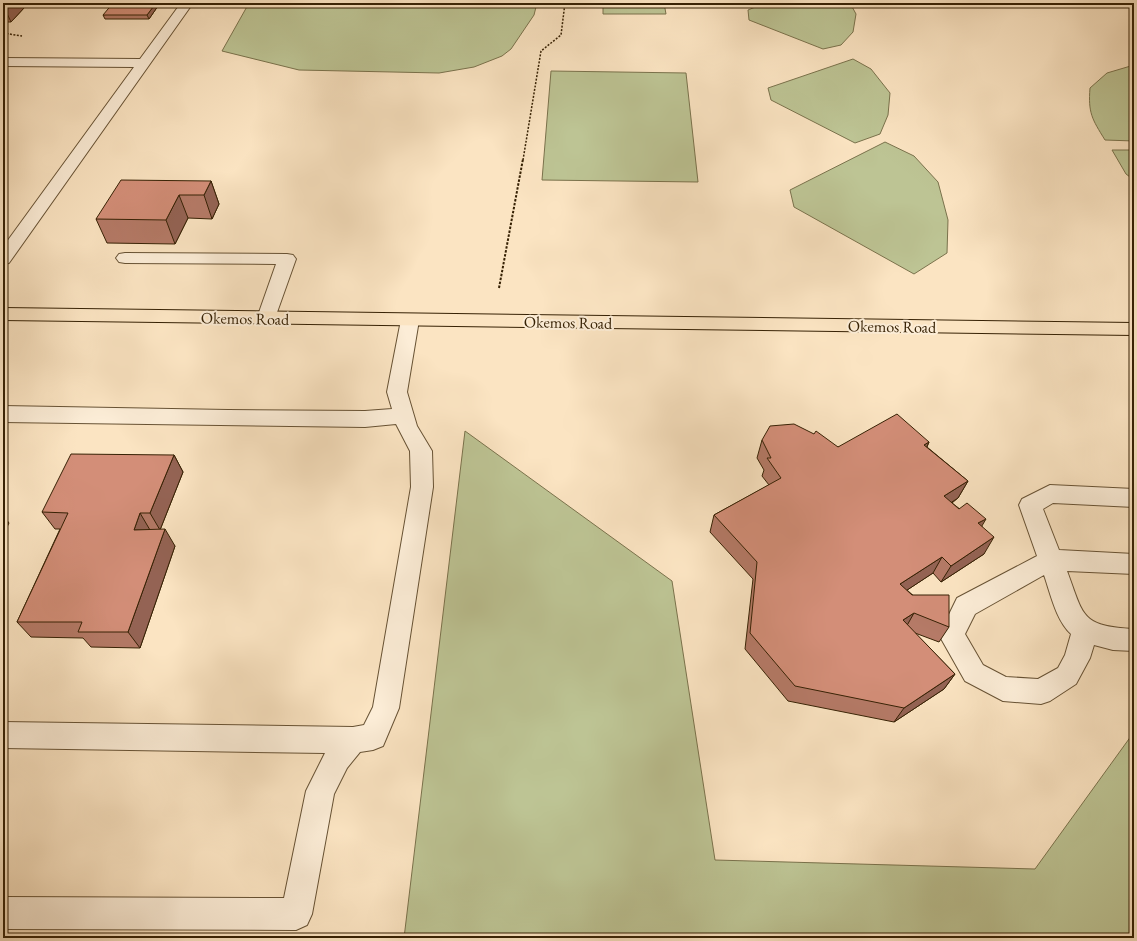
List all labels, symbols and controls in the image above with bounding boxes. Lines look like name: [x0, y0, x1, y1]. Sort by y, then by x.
street label: Okemos Road: [201, 307, 290, 330]
street label: Okemos Road: [524, 311, 613, 334]
street label: Okemos Road: [848, 315, 937, 338]

